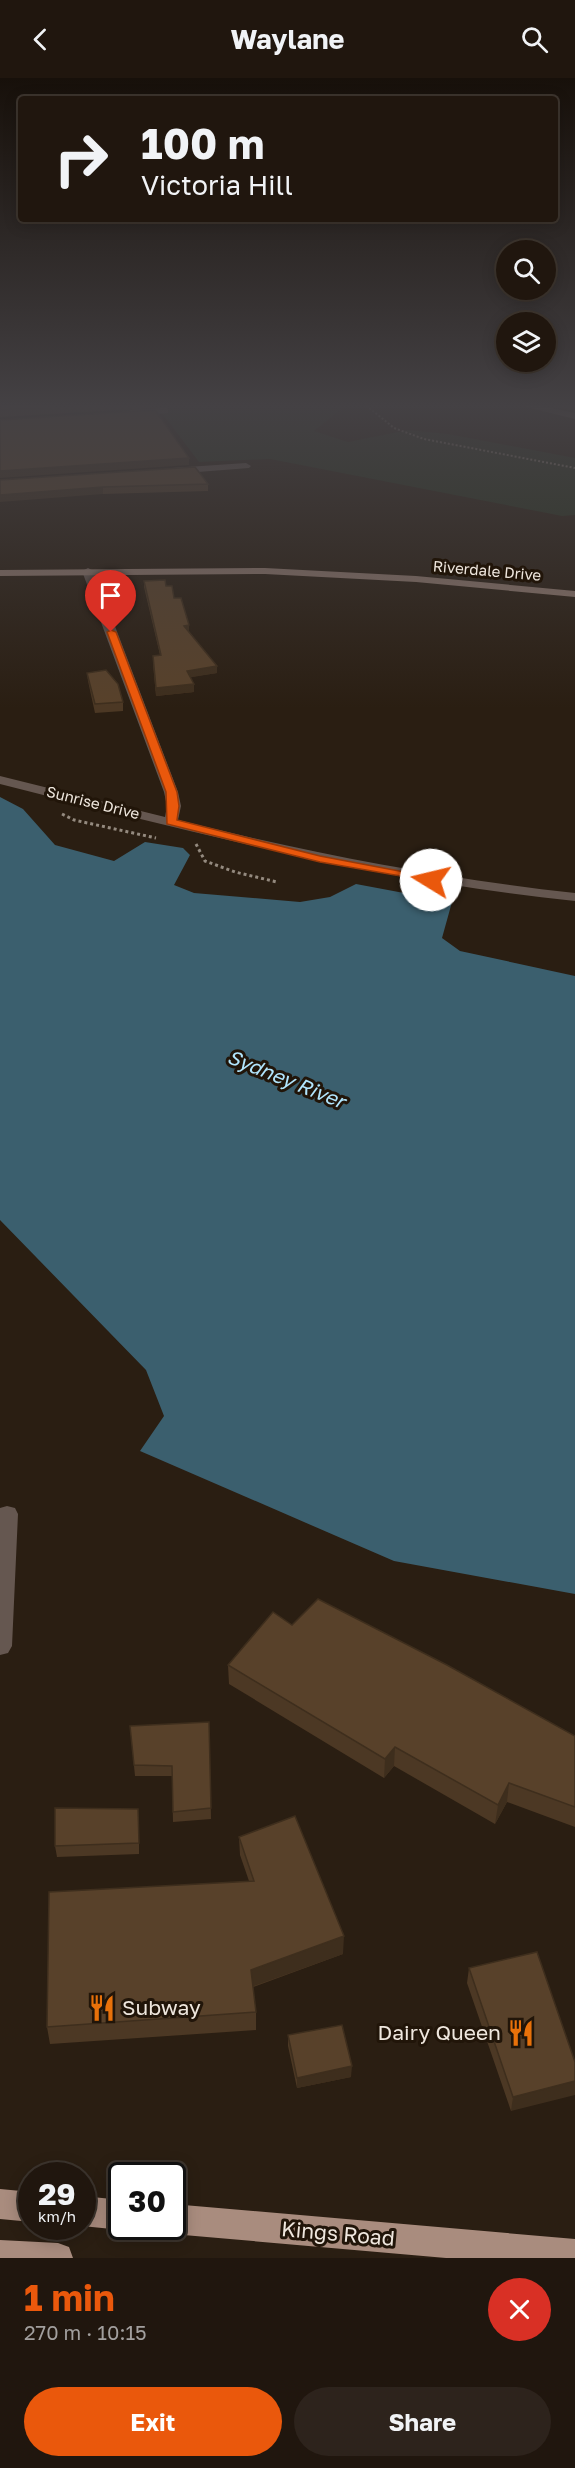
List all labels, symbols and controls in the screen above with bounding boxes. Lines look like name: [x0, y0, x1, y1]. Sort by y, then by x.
icon: back: [24, 23, 57, 56]
text: Waylane: [230, 23, 345, 55]
icon: search: [518, 23, 551, 56]
text: 100 m: [141, 118, 264, 168]
icon: right: [42, 120, 120, 198]
text: Victoria Hill: [141, 169, 293, 201]
map controls: [496, 240, 556, 372]
button: search: [496, 240, 556, 300]
button: layers: [496, 312, 556, 372]
street label: Riverdale Drive: [432, 556, 542, 584]
pin: [85, 570, 136, 632]
icon: arrive: [94, 579, 127, 612]
street label: Sunrise Drive: [45, 782, 142, 822]
position arrow: [399, 848, 463, 912]
water label: Sydney River: [224, 1044, 352, 1115]
restaurant icon: Subway: [87, 1993, 117, 2023]
place label: Subway: [122, 1994, 201, 2020]
restaurant icon: Dairy Queen: [506, 2018, 536, 2048]
place label: Dairy Queen: [377, 2019, 501, 2045]
speed limit sign: 30: [108, 2162, 186, 2240]
text: 29: [38, 2176, 76, 2212]
text: km/h: [38, 2207, 76, 2225]
street label: Kings Road: [280, 2215, 396, 2251]
text: 1 min: [24, 2276, 115, 2319]
button: close: [488, 2278, 551, 2341]
text: 270 m · 10:15: [24, 2320, 147, 2344]
button: Exit: [24, 2387, 282, 2456]
button: Share: [294, 2387, 551, 2456]

